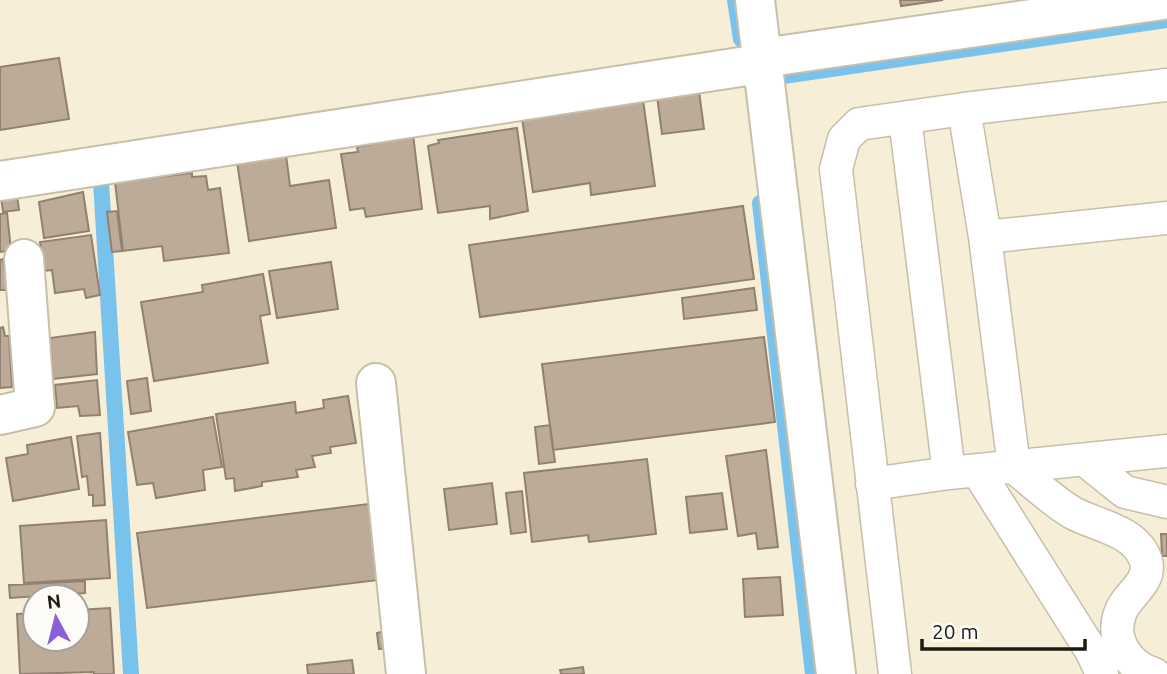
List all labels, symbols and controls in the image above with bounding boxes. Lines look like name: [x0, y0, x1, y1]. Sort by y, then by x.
north arrow: [21, 583, 91, 653]
text: N: [46, 589, 62, 613]
scale bar: [922, 608, 1085, 652]
text: 20 m: [932, 619, 979, 643]

